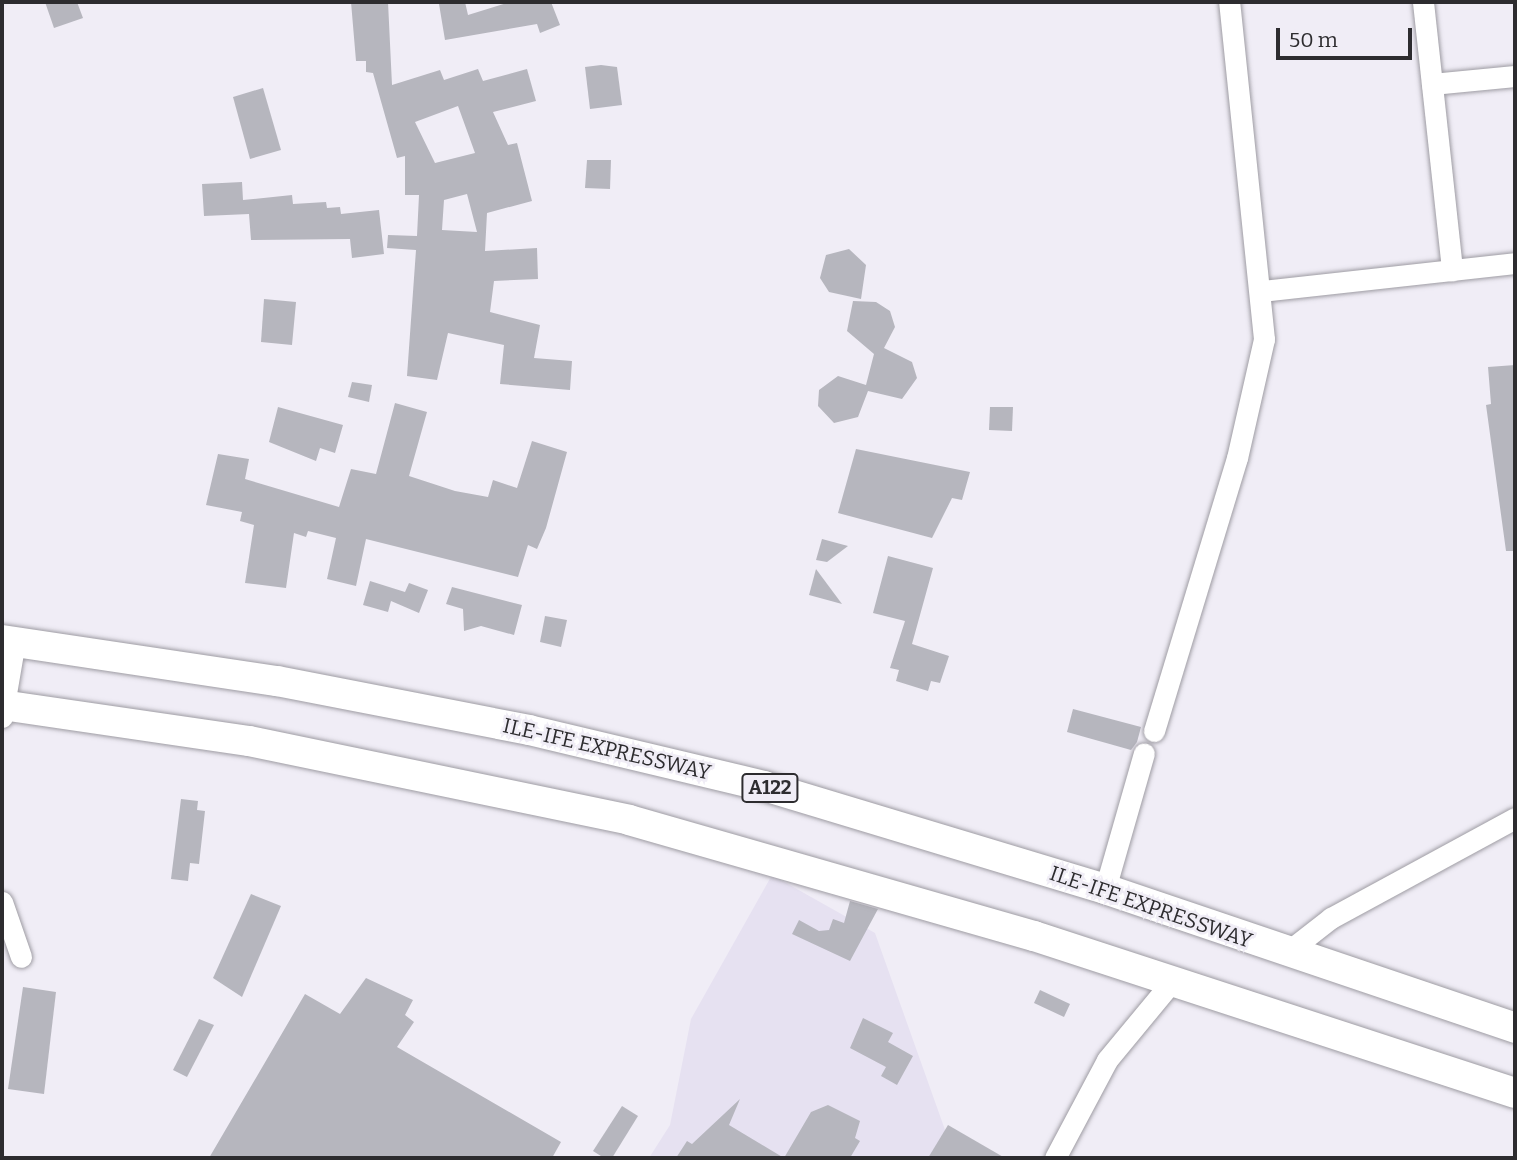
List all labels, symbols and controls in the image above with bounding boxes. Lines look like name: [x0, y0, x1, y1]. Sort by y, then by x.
scale bar: [1279, 14, 1416, 58]
text: 50 m: [1289, 27, 1338, 53]
street label: ILE-IFE EXPRESSWAY: [501, 713, 713, 785]
road number: A122: [740, 772, 800, 804]
street label: ILE-IFE EXPRESSWAY: [1046, 860, 1256, 954]

